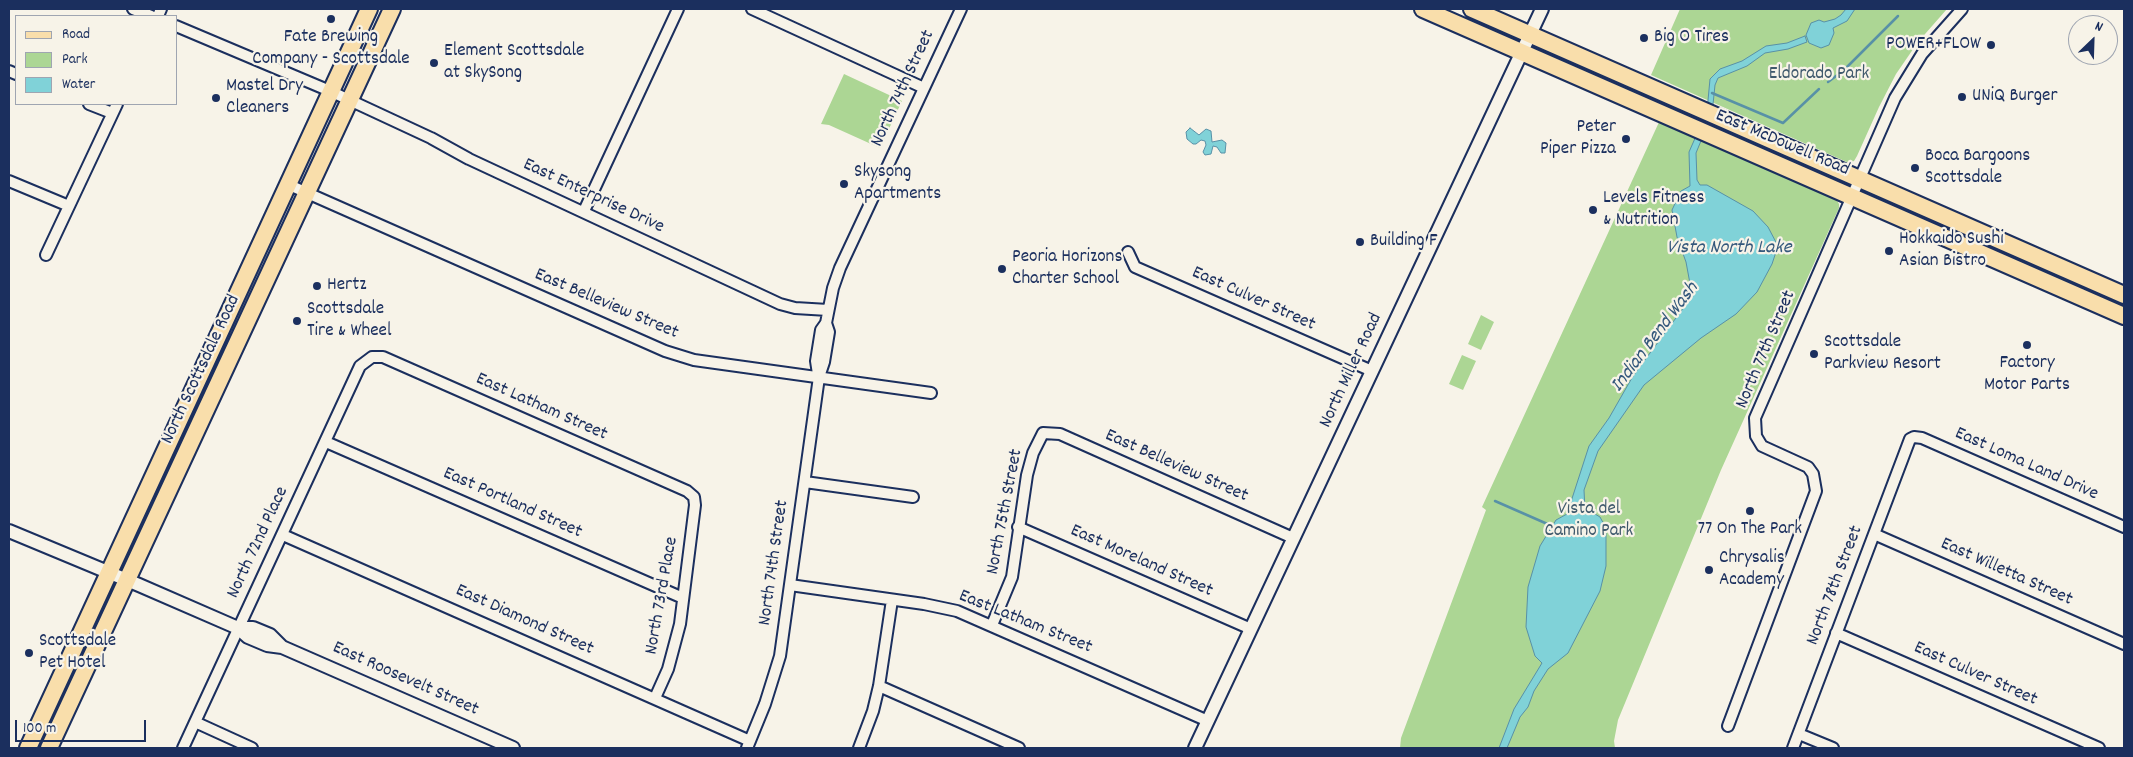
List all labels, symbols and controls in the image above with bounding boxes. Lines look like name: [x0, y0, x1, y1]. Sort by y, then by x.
marker: Fate Brewing Company - Scottsdale: [325, 13, 337, 25]
legend: [15, 15, 178, 105]
north arrow: [2068, 15, 2118, 65]
text: N: [2091, 17, 2106, 38]
text: Road: [62, 24, 90, 46]
place label: Fate Brewing Company - Scottsdale: [252, 27, 410, 71]
street label: North 74th Street: [867, 27, 941, 151]
place label: Big O Tires: [1654, 27, 1729, 49]
marker: Big O Tires: [1638, 32, 1650, 44]
place label: POWER+FLOW: [1886, 34, 1981, 56]
marker: POWER+FLOW: [1985, 39, 1997, 51]
place label: Element Scottsdale at SkySong: [444, 41, 584, 85]
text: Park: [62, 49, 88, 71]
marker: Element Scottsdale at SkySong: [428, 57, 440, 69]
park label: Eldorado Park: [1769, 64, 1869, 86]
text: Water: [62, 74, 95, 96]
place label: Mastel Dry Cleaners: [226, 76, 303, 120]
place label: UNiQ Burger: [1972, 86, 2057, 108]
marker: UNiQ Burger: [1956, 91, 1968, 103]
marker: Mastel Dry Cleaners: [210, 92, 222, 104]
street label: East McDowell Road: [1712, 105, 1852, 183]
place label: Peter Piper Pizza: [1540, 117, 1616, 161]
marker: Peter Piper Pizza: [1620, 133, 1632, 145]
place label: Boca Bargoons Scottsdale: [1925, 146, 2030, 190]
street label: East Enterprise Drive: [519, 154, 667, 240]
place label: Skysong Apartments: [854, 162, 941, 206]
marker: Boca Bargoons Scottsdale: [1909, 162, 1921, 174]
marker: Skysong Apartments: [838, 178, 850, 190]
place label: Levels Fitness & Nutrition: [1603, 188, 1704, 232]
marker: Levels Fitness & Nutrition: [1587, 204, 1599, 216]
place label: Hokkaido Sushi Asian Bistro: [1899, 229, 2004, 273]
place label: Building F: [1370, 231, 1438, 253]
marker: Building F: [1354, 236, 1366, 248]
water label: Vista North Lake: [1667, 237, 1791, 261]
marker: Hokkaido Sushi Asian Bistro: [1883, 245, 1895, 257]
place label: Peoria Horizons Charter School: [1012, 247, 1122, 291]
marker: Peoria Horizons Charter School: [996, 263, 1008, 275]
street label: East Culver Street: [1188, 263, 1318, 337]
street label: East Belleview Street: [531, 264, 681, 346]
place label: Hertz: [327, 275, 366, 297]
water label: Indian Bend Wash: [1607, 278, 1705, 398]
marker: Hertz: [311, 280, 323, 292]
street label: North 77th Street: [1732, 288, 1802, 412]
street label: North Scottsdale Road: [157, 292, 247, 448]
place label: Scottsdale Tire & Wheel: [307, 299, 391, 343]
street label: North Miller Road: [1315, 310, 1389, 432]
marker: Scottsdale Tire & Wheel: [291, 315, 303, 327]
place label: Scottsdale Parkview Resort: [1824, 332, 1941, 376]
marker: Factory Motor Parts: [2021, 339, 2033, 351]
marker: Scottsdale Parkview Resort: [1808, 348, 1820, 360]
place label: Factory Motor Parts: [1984, 353, 2070, 397]
street label: East Latham Street: [472, 369, 610, 447]
street label: East Loma Land Drive: [1951, 423, 2101, 507]
street label: East Belleview Street: [1101, 425, 1251, 509]
street label: North 75th Street: [983, 447, 1029, 577]
street label: East Portland Street: [439, 463, 585, 545]
street label: North 72nd Place: [223, 484, 295, 602]
street label: North 74th Street: [755, 499, 795, 627]
park label: Vista del Camino Park: [1545, 499, 1633, 543]
marker: 77 On The Park: [1744, 505, 1756, 517]
place label: 77 On The Park: [1698, 519, 1802, 541]
street label: East Moreland Street: [1066, 520, 1216, 604]
street label: North 78th Street: [1803, 523, 1869, 649]
street label: East Willetta Street: [1936, 534, 2076, 612]
street label: North 73rd Place: [641, 535, 685, 657]
place label: Chrysalis Academy: [1719, 548, 1785, 592]
marker: Chrysalis Academy: [1703, 564, 1715, 576]
street label: East Diamond Street: [451, 580, 597, 662]
street label: East Latham Street: [955, 586, 1095, 660]
place label: Scottsdale Pet Hotel: [39, 631, 116, 675]
street label: East Roosevelt Street: [328, 638, 482, 722]
street label: East Culver Street: [1910, 638, 2040, 712]
marker: Scottsdale Pet Hotel: [23, 647, 35, 659]
scale bar: [18, 710, 149, 742]
text: 100 m: [23, 718, 56, 740]

